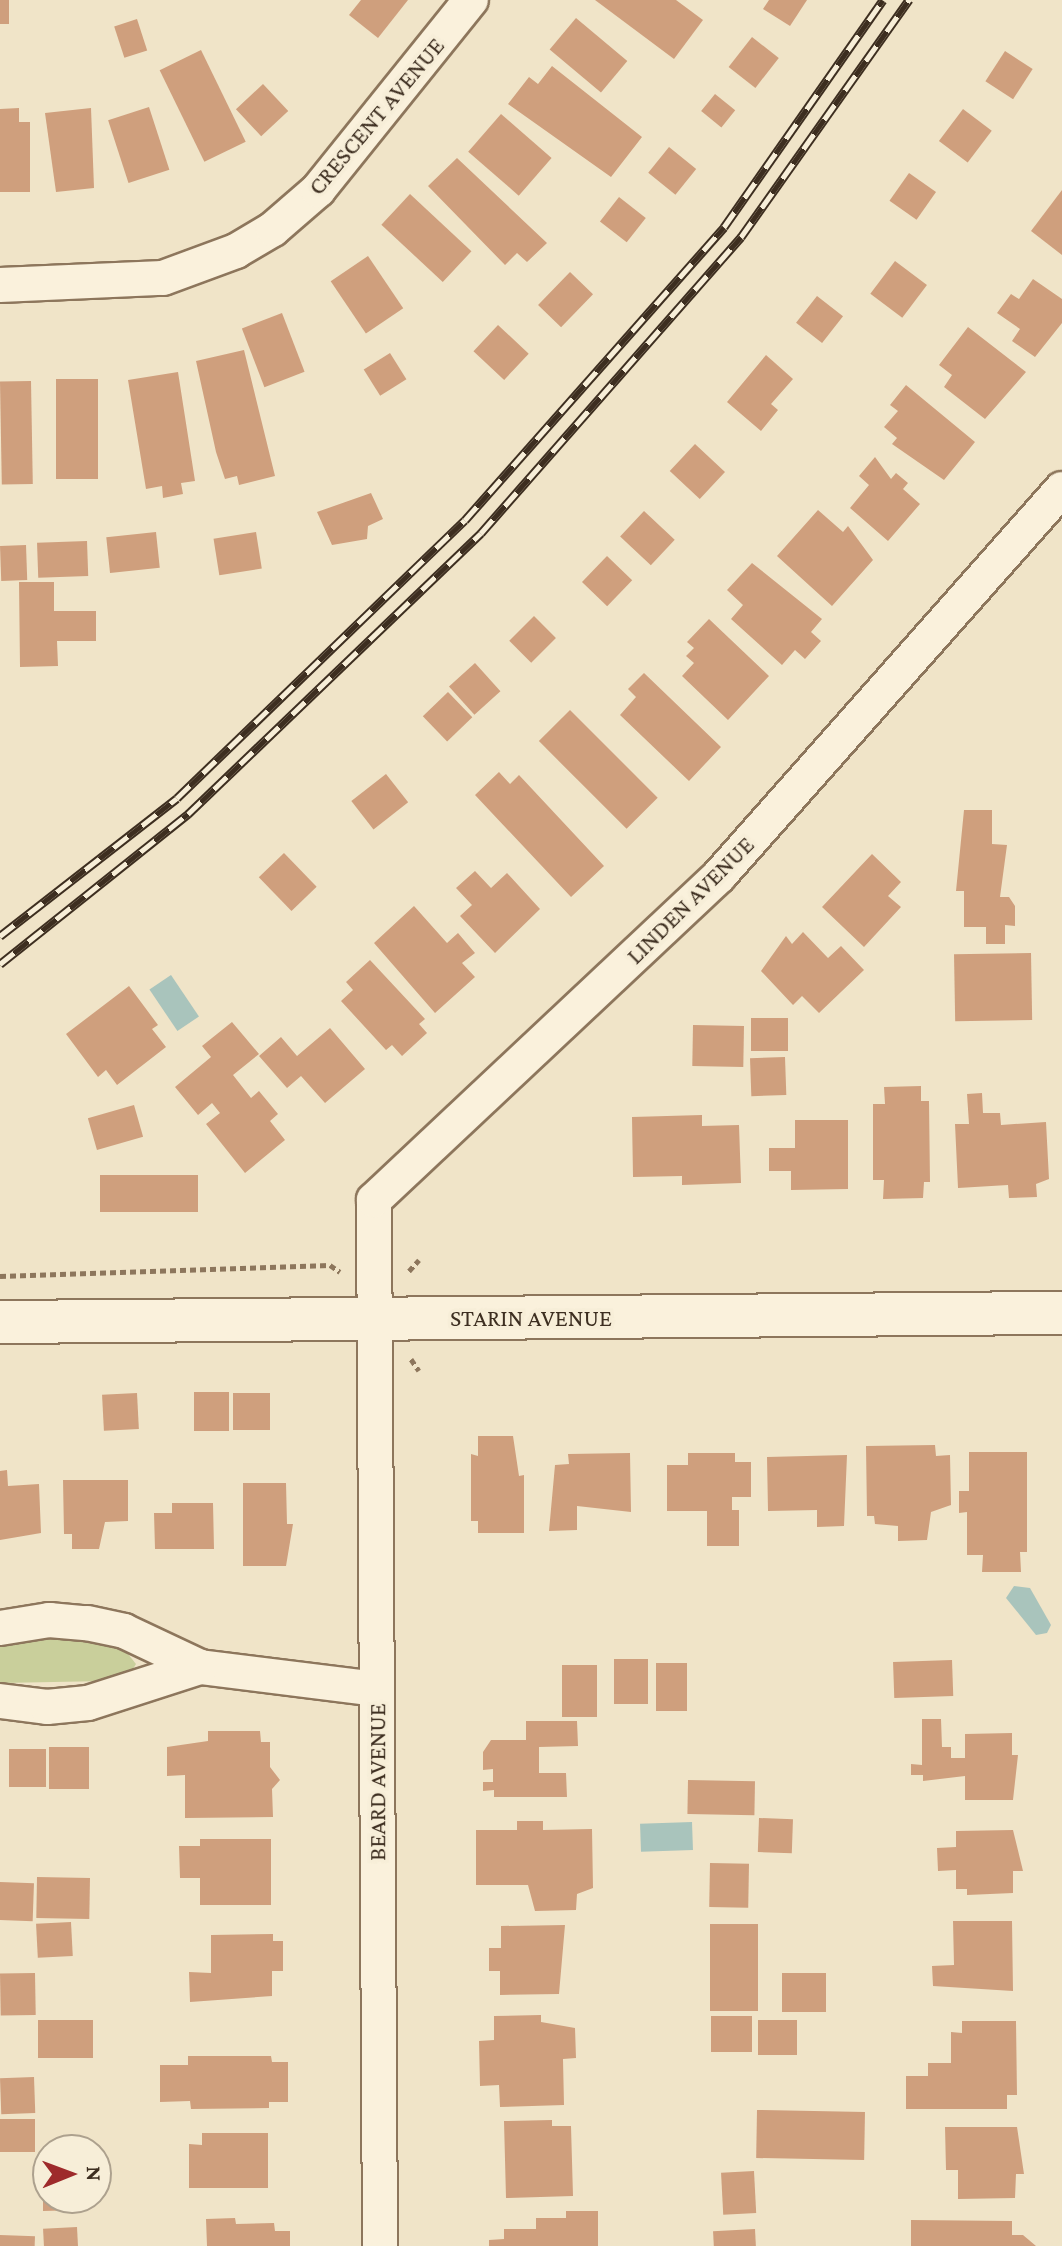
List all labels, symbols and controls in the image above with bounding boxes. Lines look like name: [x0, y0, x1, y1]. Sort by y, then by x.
street label: CRESCENT AVENUE: [302, 31, 450, 201]
street label: LINDEN AVENUE: [620, 830, 760, 970]
street label: STARIN AVENUE: [450, 1304, 612, 1332]
street label: BEARD AVENUE: [363, 1703, 391, 1861]
north arrow: [32, 2134, 112, 2214]
text: N: [82, 2166, 107, 2181]

